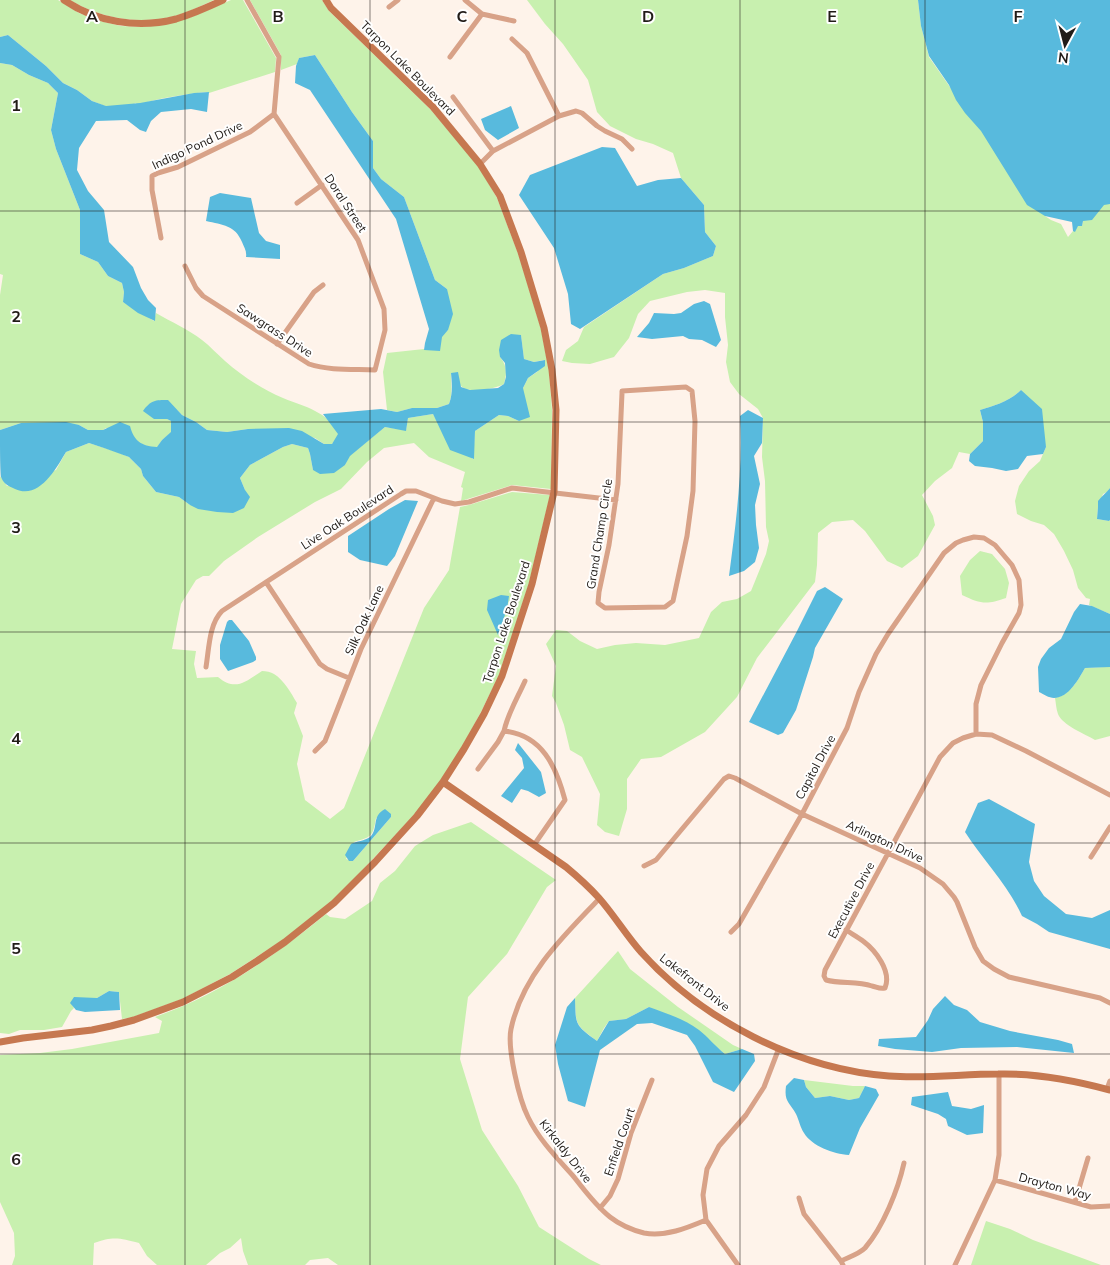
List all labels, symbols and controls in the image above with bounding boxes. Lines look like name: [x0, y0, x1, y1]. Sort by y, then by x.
text: A: [86, 6, 98, 26]
text: B: [272, 6, 284, 26]
text: C: [457, 6, 468, 26]
text: D: [642, 6, 654, 26]
text: E: [827, 6, 837, 26]
text: F: [1013, 6, 1023, 26]
street label: Tarpon Lake Boulevard: [358, 18, 458, 118]
north arrow: [1040, 20, 1090, 70]
text: N: [1057, 48, 1070, 67]
text: 1: [11, 95, 21, 115]
street label: Indigo Pond Drive: [149, 117, 245, 173]
street label: Doral Street: [322, 171, 370, 235]
street label: Sawgrass Drive: [234, 300, 316, 360]
text: 2: [11, 306, 21, 326]
street label: Grand Champ Circle: [583, 478, 615, 590]
street label: Live Oak Boulevard: [298, 481, 396, 553]
text: 3: [11, 517, 21, 537]
street label: Tarpon Lake Boulevard: [479, 559, 533, 685]
street label: Silk Oak Lane: [341, 583, 387, 657]
text: 4: [11, 728, 21, 748]
street label: Capitol Drive: [792, 732, 838, 802]
street label: Arlington Drive: [844, 817, 926, 865]
street label: Executive Drive: [824, 859, 878, 941]
text: 5: [11, 938, 21, 958]
street label: Lakefront Drive: [657, 950, 733, 1014]
street label: Enfield Court: [600, 1106, 638, 1178]
street label: Kirkaldy Drive: [536, 1116, 596, 1186]
text: 6: [11, 1149, 21, 1169]
street label: Drayton Way: [1017, 1169, 1093, 1203]

